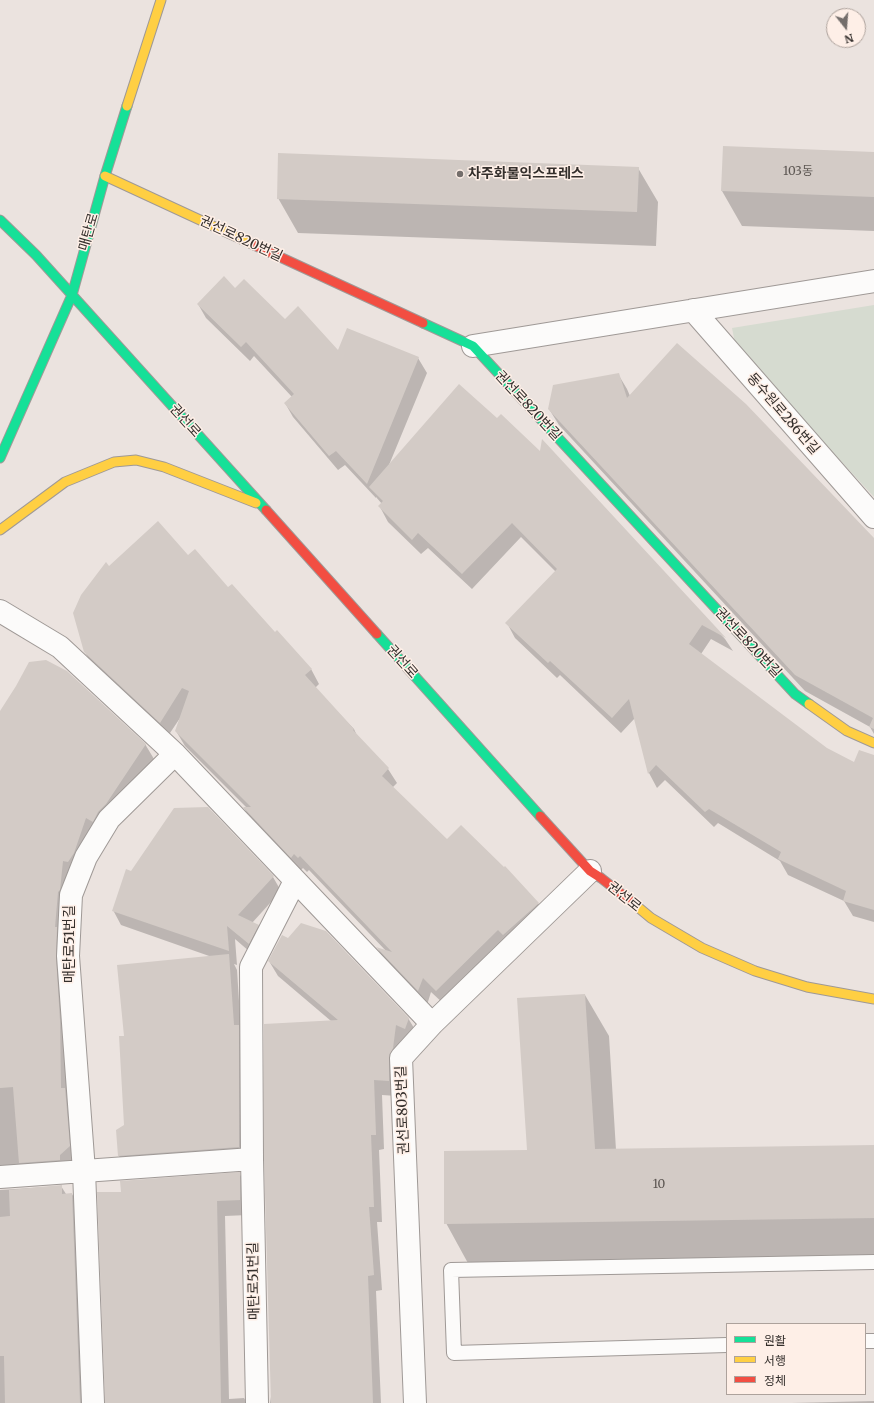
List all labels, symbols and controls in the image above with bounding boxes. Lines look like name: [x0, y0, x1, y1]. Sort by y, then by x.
north arrow: [826, 8, 866, 48]
text: N: [843, 31, 855, 46]
house number: 103동: [783, 165, 813, 179]
place label: 차주화물익스프레스: [468, 166, 584, 182]
marker: 차주화물익스프레스: [455, 169, 465, 179]
street label: 매탄로: [76, 211, 102, 253]
street label: 권선로820번길: [197, 212, 285, 266]
street label: 권선로820번길: [491, 368, 565, 444]
street label: 동수원로286번길: [743, 370, 823, 458]
street label: 권선로: [166, 401, 204, 441]
street label: 권선로820번길: [711, 605, 785, 681]
street label: 권선로: [383, 642, 421, 682]
street label: 권선로: [604, 878, 644, 916]
street label: 매탄로51번길: [62, 905, 78, 983]
street label: 권선로803번길: [393, 1065, 413, 1155]
house number: 10: [653, 1178, 665, 1192]
street label: 매탄로51번길: [245, 1242, 263, 1320]
legend: [726, 1323, 866, 1395]
text: 원활: [764, 1333, 786, 1348]
text: 서행: [764, 1353, 786, 1368]
text: 정체: [764, 1373, 786, 1388]

